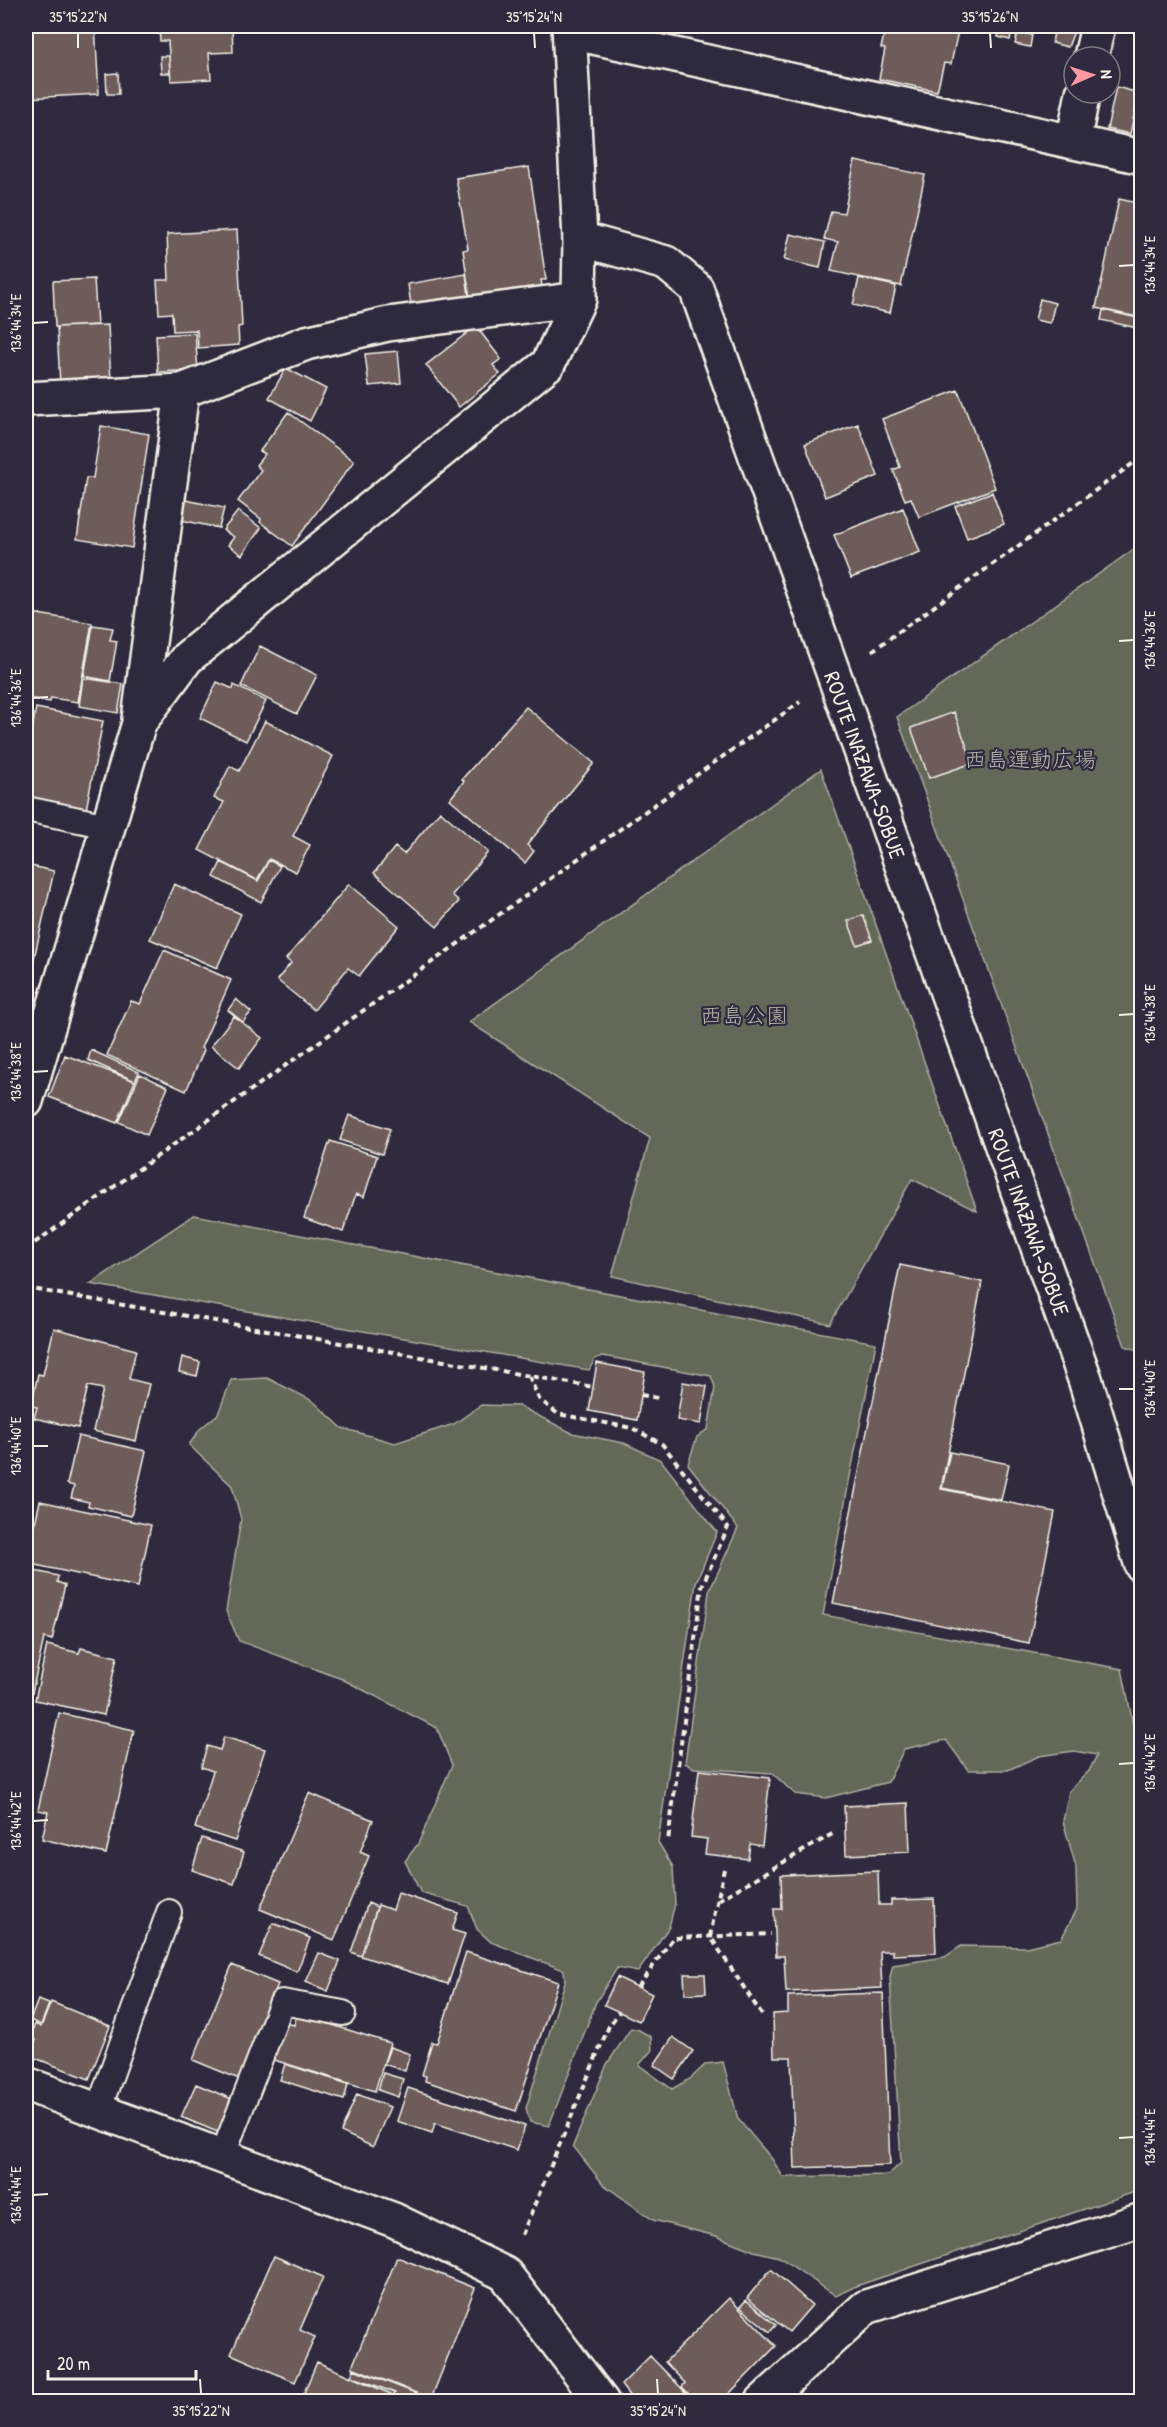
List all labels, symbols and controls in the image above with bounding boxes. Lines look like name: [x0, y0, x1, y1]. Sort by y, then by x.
text: 35°15'22"N: [49, 6, 107, 27]
text: 35°15'24"N: [506, 6, 562, 27]
text: 35°15'26"N: [962, 6, 1018, 27]
north arrow: [1062, 45, 1122, 105]
text: N: [1096, 69, 1118, 80]
text: 136°44'34"E: [1139, 235, 1160, 294]
text: 136°44'34"E: [5, 293, 26, 352]
text: 136°44'36"E: [1139, 610, 1160, 670]
street label: ROUTE INAZAWA-SOBUE: [817, 667, 913, 863]
text: 136°44'36"E: [5, 668, 26, 728]
park label: 西島運動広場: [964, 744, 1096, 774]
text: 136°44'38"E: [1139, 984, 1160, 1044]
park label: 西島公園: [700, 1000, 788, 1030]
text: 136°44'38"E: [5, 1042, 26, 1102]
street label: ROUTE INAZAWA-SOBUE: [981, 1124, 1077, 1320]
text: 136°44'40"E: [1139, 1359, 1160, 1418]
text: 136°44'40"E: [5, 1416, 26, 1475]
text: 136°44'42"E: [1139, 1733, 1160, 1793]
text: 136°44'42"E: [5, 1791, 26, 1851]
text: 136°44'44"E: [1139, 2108, 1160, 2166]
text: 136°44'44"E: [5, 2166, 26, 2224]
scale bar: [48, 2343, 196, 2381]
text: 20 m: [57, 2351, 90, 2376]
text: 35°15'22"N: [172, 2400, 230, 2421]
text: 35°15'24"N: [630, 2400, 686, 2421]

